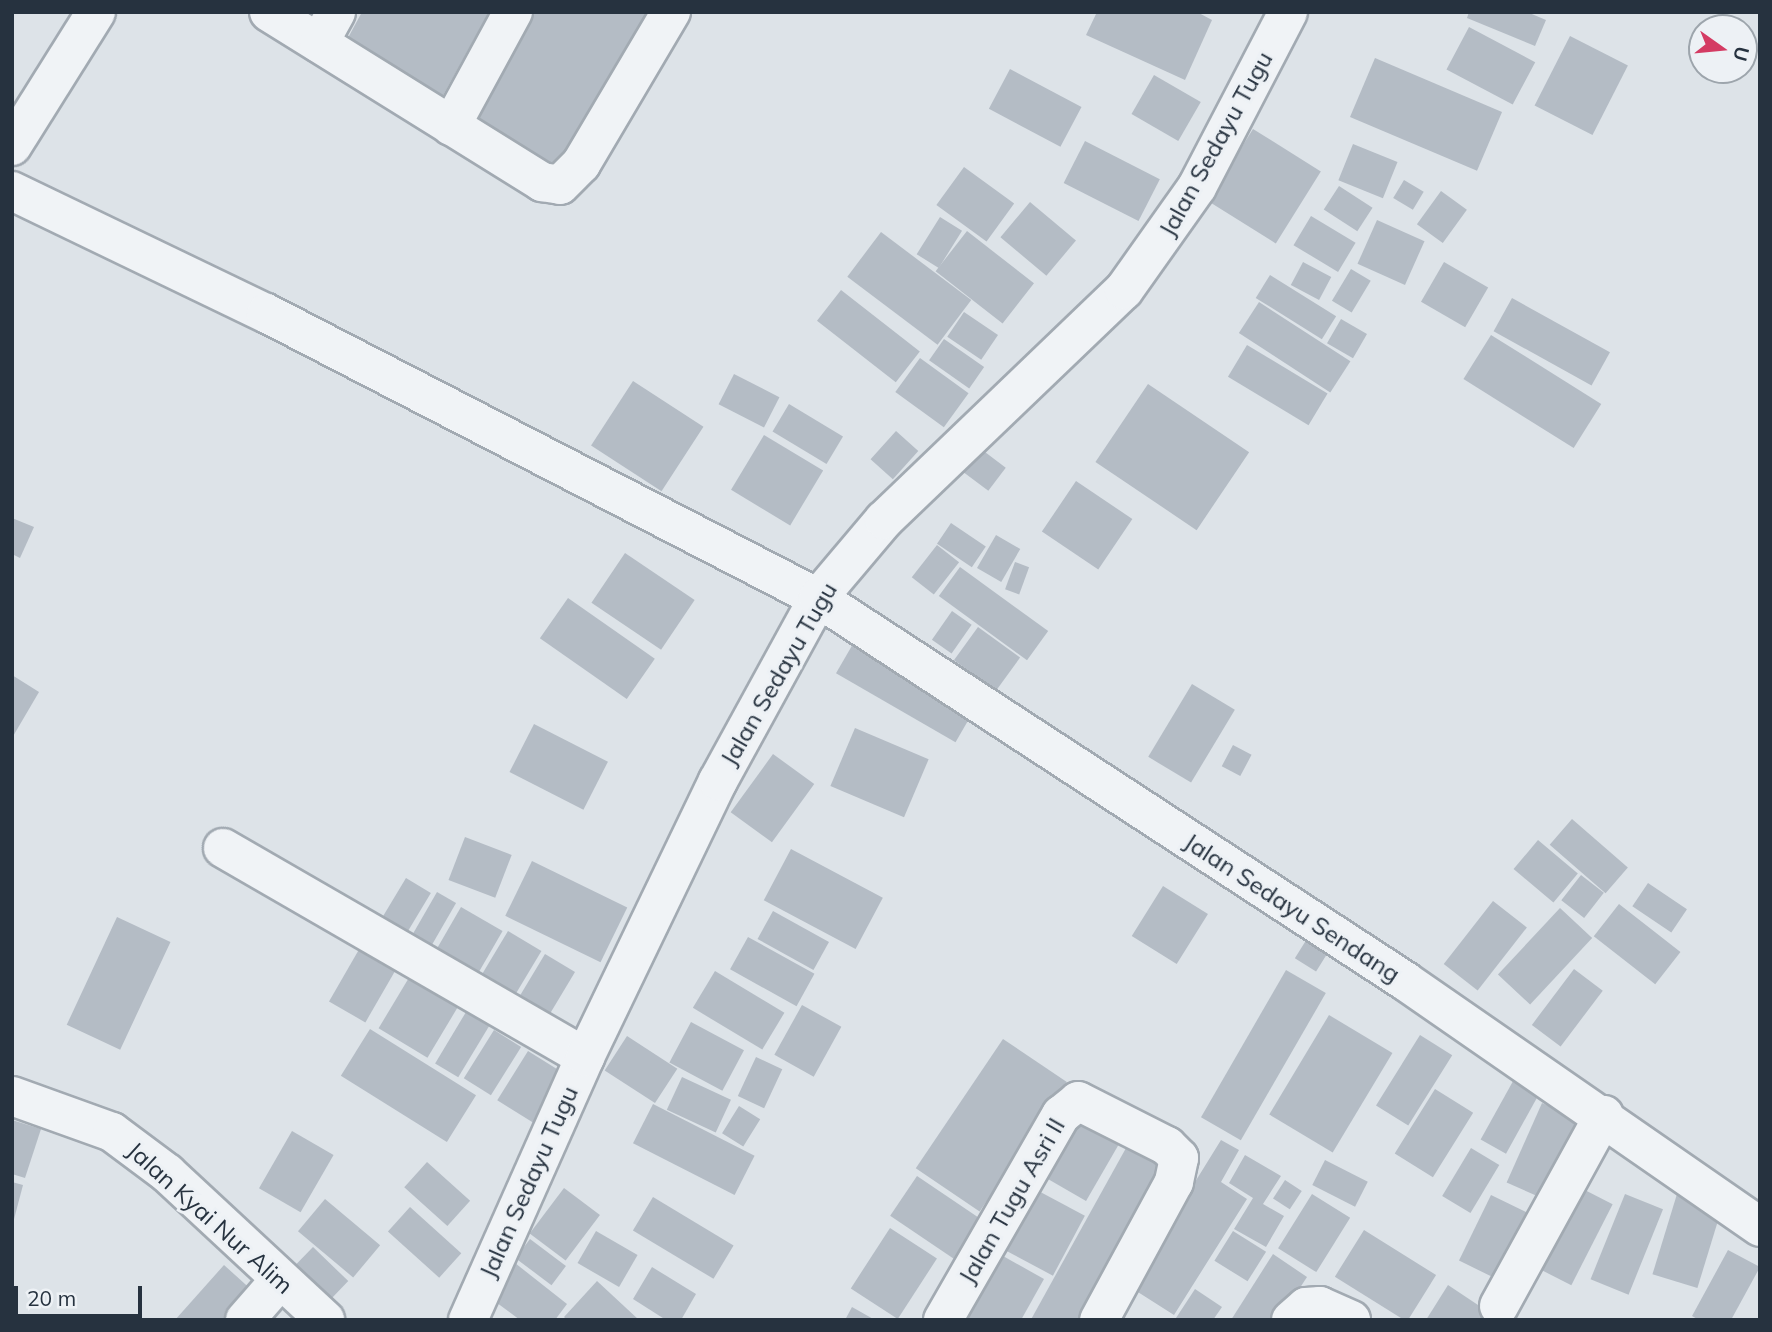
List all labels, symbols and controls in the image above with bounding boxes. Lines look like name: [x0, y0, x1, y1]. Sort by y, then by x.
north arrow: [1688, 14, 1758, 84]
text: U: [1728, 44, 1755, 64]
street label: Jalan Sedayu Tugu: [1153, 46, 1279, 242]
street label: Jalan Sedayu Tugu: [715, 577, 843, 771]
street label: Jalan Sedayu Sendang: [1179, 827, 1405, 989]
street label: Jalan Sedayu Tugu: [474, 1081, 584, 1283]
street label: Jalan Tugu Asri II: [953, 1113, 1071, 1289]
street label: Jalan Kyai Nur Alim: [121, 1136, 299, 1300]
scale bar: [18, 1272, 145, 1316]
text: 20 m: [27, 1285, 76, 1311]

